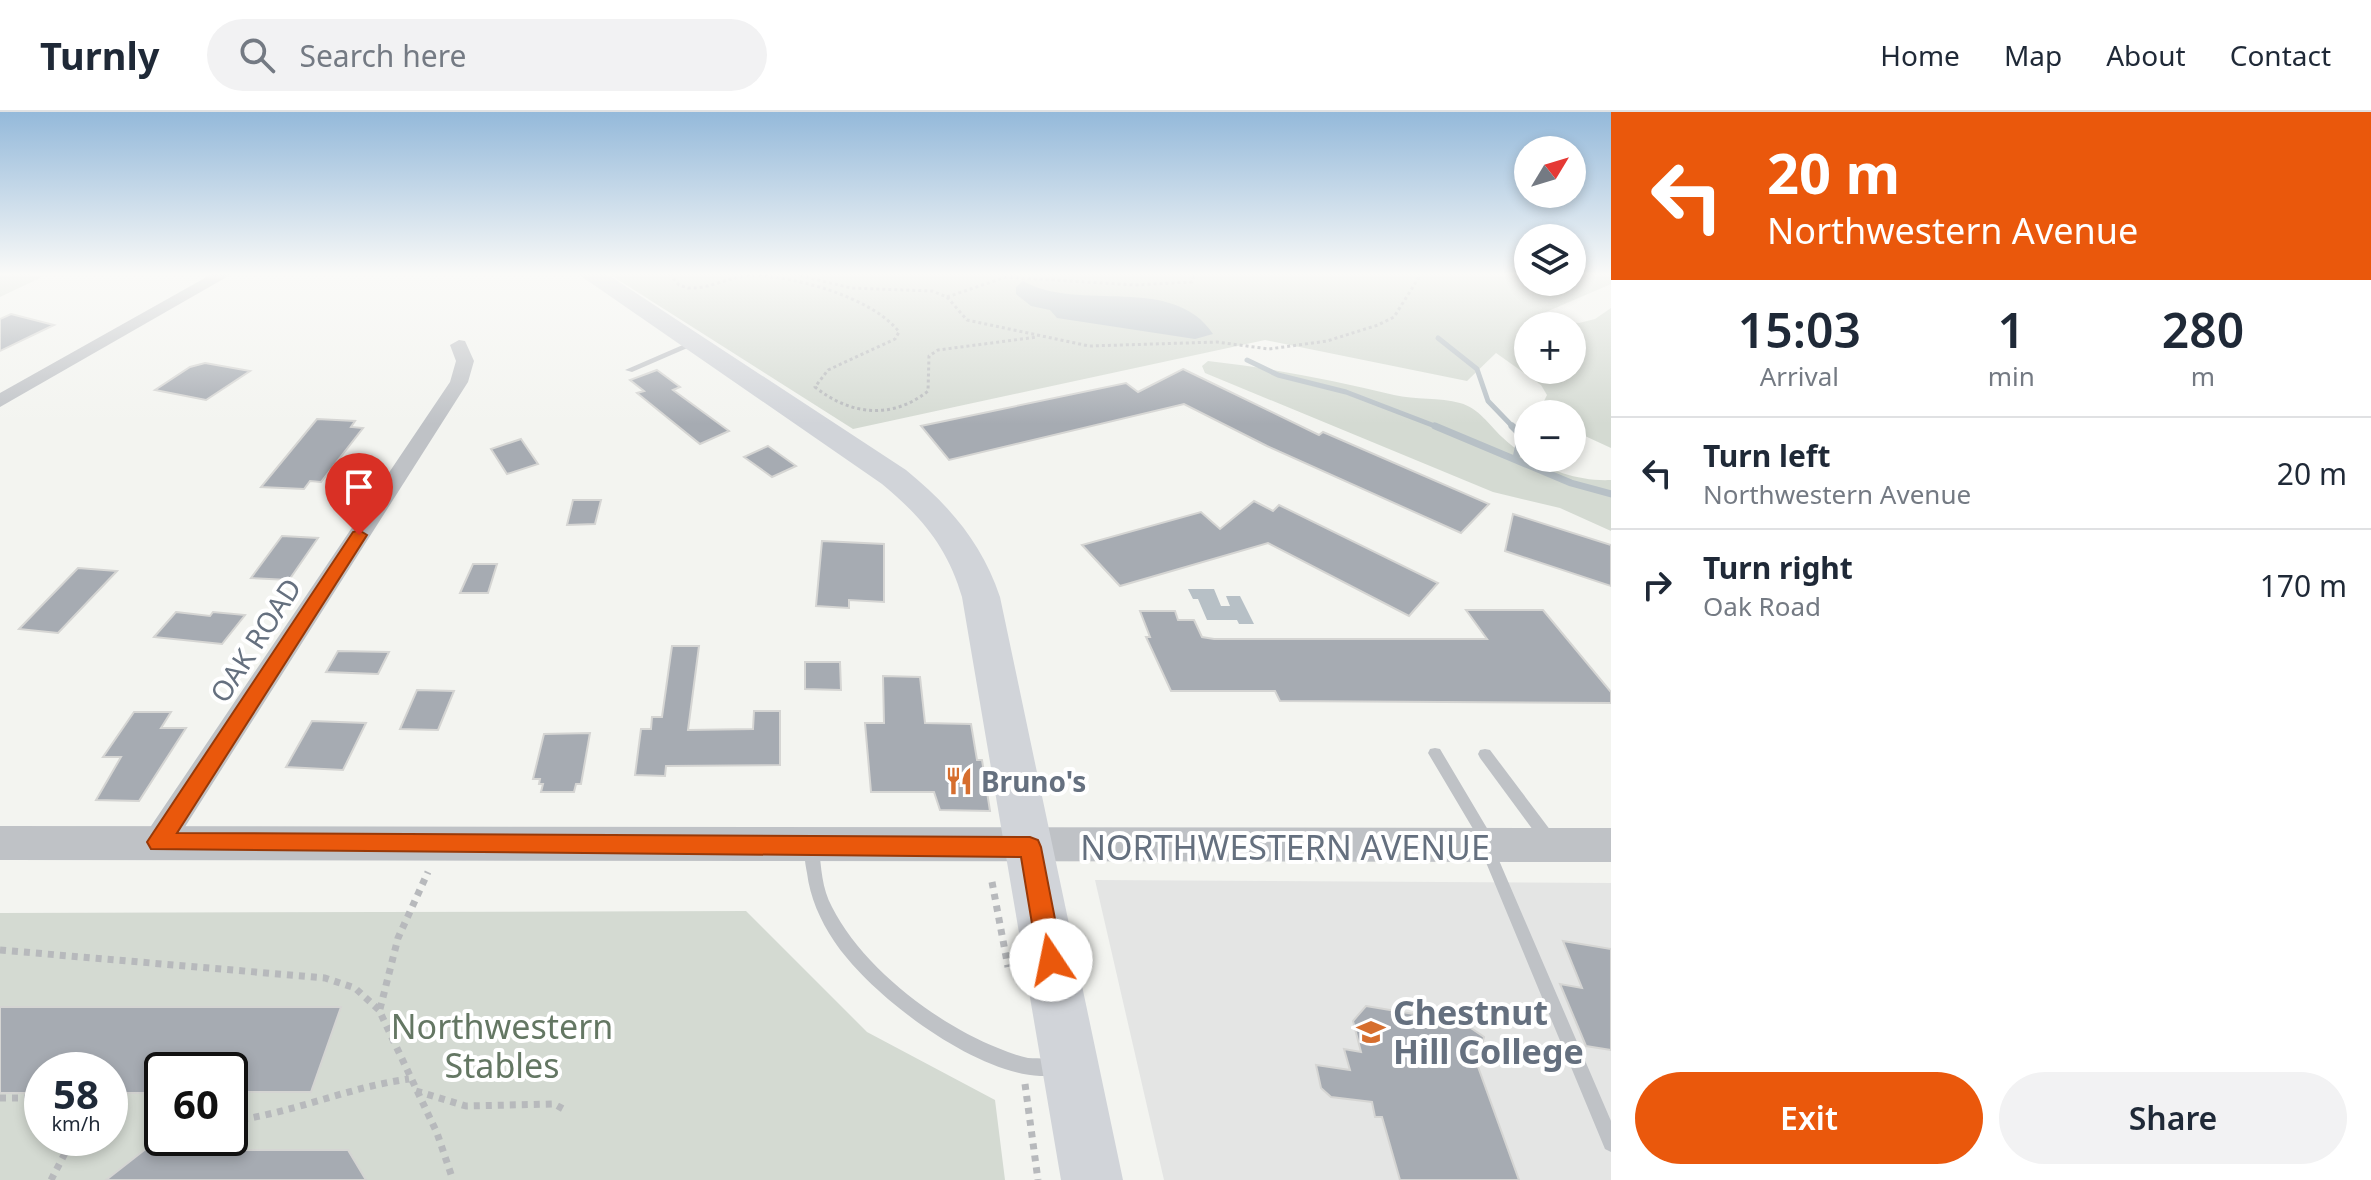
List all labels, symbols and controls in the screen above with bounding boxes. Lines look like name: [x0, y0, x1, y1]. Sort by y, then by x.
search box: [207, 19, 767, 91]
text: Turnly: [40, 29, 159, 81]
icon: search: [235, 33, 279, 77]
text: Search here: [299, 35, 466, 76]
text: Home: [1880, 36, 1960, 74]
text: Map: [2004, 36, 2062, 74]
text: About: [2106, 36, 2186, 74]
text: Contact: [2230, 36, 2331, 74]
text: 20 m: [1767, 134, 1900, 210]
north arrow: [1514, 136, 1586, 208]
map controls: [1514, 136, 1586, 472]
icon: left: [1635, 144, 1739, 248]
text: Northwestern Avenue: [1767, 206, 2138, 255]
button: layers: [1514, 224, 1586, 296]
text: 15:03: [1738, 297, 1861, 362]
text: 1: [1998, 297, 2025, 362]
text: 280: [2162, 297, 2244, 362]
button: +: [1514, 312, 1586, 384]
text: Arrival: [1760, 358, 1839, 394]
text: min: [1988, 358, 2035, 394]
text: m: [2191, 358, 2215, 394]
button: −: [1514, 400, 1586, 472]
text: Turn left: [1703, 435, 1831, 476]
icon: left: [1635, 451, 1679, 495]
pin: [325, 453, 393, 535]
text: 20 m: [2277, 453, 2347, 494]
icon: arrive: [337, 465, 381, 509]
text: Northwestern Avenue: [1703, 476, 1971, 512]
text: Turn right: [1703, 547, 1853, 588]
icon: right: [1635, 563, 1679, 607]
text: 170 m: [2260, 565, 2347, 606]
street label: OAK ROAD: [201, 571, 309, 709]
text: Oak Road: [1703, 588, 1821, 624]
place label: Bruno's: [981, 762, 1086, 800]
restaurant icon: Bruno's: [944, 766, 974, 796]
street label: NORTHWESTERN AVENUE: [1080, 824, 1490, 870]
position arrow: [1009, 918, 1093, 1002]
place label: Chestnut Hill College: [1393, 989, 1584, 1074]
park label: Northwestern Stables: [391, 1003, 613, 1088]
school or university icon: Chestnut Hill College: [1356, 1017, 1386, 1047]
speed limit sign: 60: [144, 1052, 248, 1156]
text: 58: [53, 1066, 99, 1121]
button: Exit: [1635, 1072, 1983, 1164]
button: Share: [1999, 1072, 2347, 1164]
text: km/h: [51, 1110, 101, 1137]

